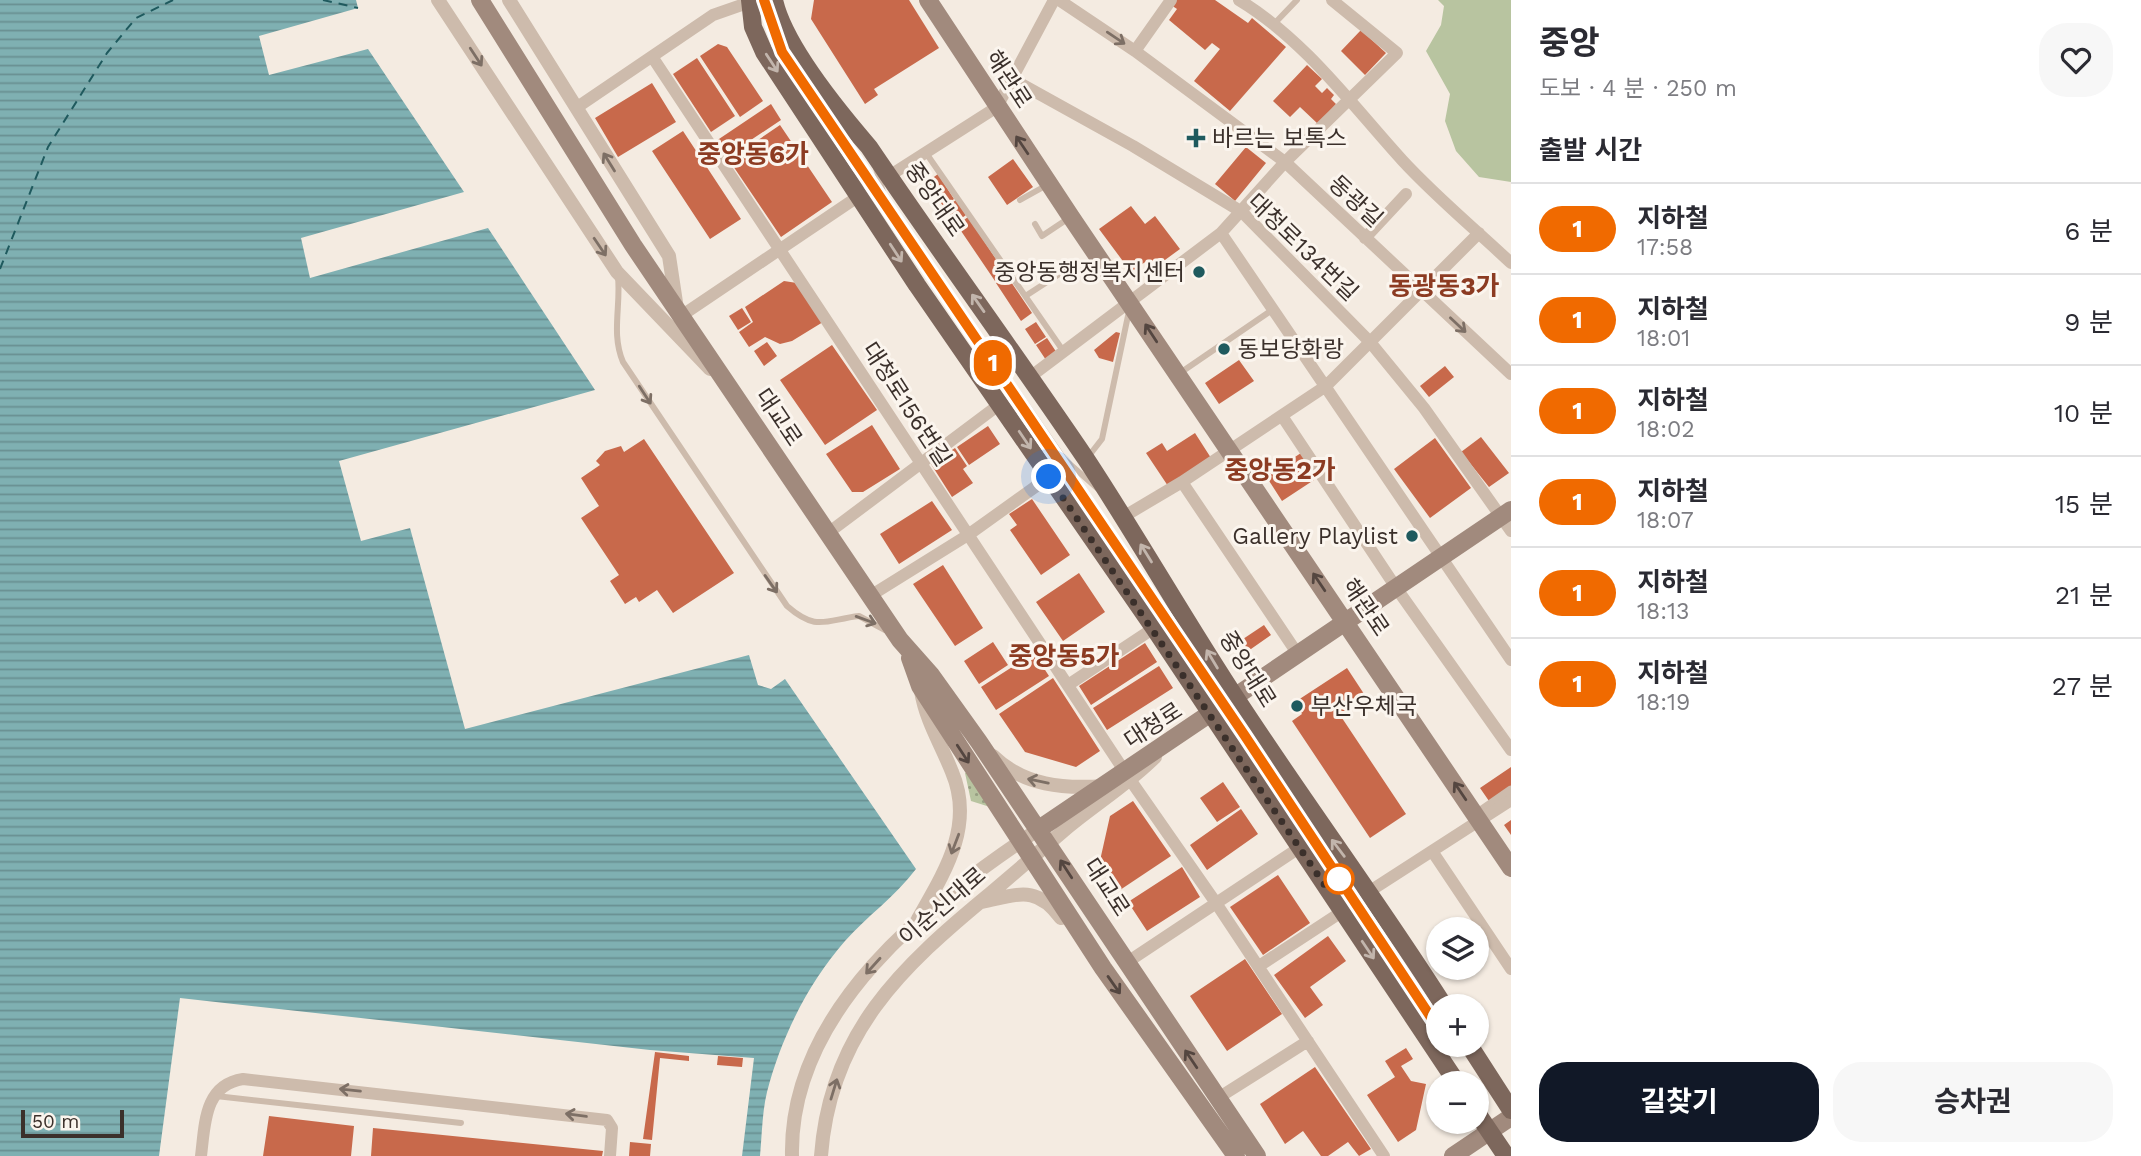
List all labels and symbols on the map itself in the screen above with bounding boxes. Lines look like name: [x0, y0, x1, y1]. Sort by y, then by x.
one-way arrow: [1105, 31, 1125, 45]
street label: 해관로: [980, 45, 1037, 113]
one-way arrow: [469, 46, 483, 66]
one-way arrow: [765, 53, 779, 73]
place label: 바르는 보톡스: [1212, 125, 1347, 152]
marker: 바르는 보톡스: [1186, 128, 1206, 148]
one-way arrow: [1015, 135, 1029, 155]
district label: 중앙동6가: [697, 139, 809, 169]
one-way arrow: [602, 152, 616, 172]
street label: 중앙대로: [899, 157, 970, 242]
street label: 동광길: [1323, 170, 1388, 233]
street label: 대청로134번길: [1242, 188, 1363, 306]
one-way arrow: [593, 237, 608, 256]
one-way arrow: [889, 243, 903, 262]
place label: 중앙동행정복지센터: [995, 259, 1185, 286]
marker: 중앙동행정복지센터: [1191, 264, 1207, 280]
district label: 동광동3가: [1388, 271, 1500, 301]
one-way arrow: [971, 294, 985, 313]
one-way arrow: [1449, 317, 1467, 333]
one-way arrow: [1143, 323, 1157, 343]
place label: 동보당화랑: [1238, 336, 1344, 363]
street label: 대청로156번길: [857, 337, 957, 471]
line badge: 1: [970, 340, 1016, 386]
marker: 동보당화랑: [1216, 341, 1232, 357]
street label: 대교로: [750, 383, 808, 451]
one-way arrow: [638, 385, 652, 404]
one-way arrow: [1018, 430, 1032, 450]
district label: 중앙동2가: [1224, 455, 1336, 485]
your location: [1031, 459, 1066, 494]
place label: Gallery Playlist: [1232, 523, 1398, 550]
marker: Gallery Playlist: [1404, 528, 1420, 544]
one-way arrow: [1138, 543, 1152, 563]
one-way arrow: [1312, 573, 1326, 592]
street label: 해관로: [1337, 573, 1395, 641]
one-way arrow: [764, 574, 778, 593]
one-way arrow: [855, 615, 876, 628]
street label: 중앙대로: [1214, 626, 1281, 712]
district label: 중앙동5가: [1009, 641, 1119, 671]
one-way arrow: [1204, 649, 1218, 669]
place label: 부산우체국: [1311, 693, 1417, 720]
street label: 대청로: [1119, 697, 1187, 754]
marker: 부산우체국: [1289, 698, 1305, 714]
one-way arrow: [955, 744, 970, 763]
one-way arrow: [1027, 774, 1050, 788]
one-way arrow: [1452, 782, 1467, 801]
one-way arrow: [948, 832, 961, 854]
one-way arrow: [1330, 840, 1345, 858]
street label: 대교로: [1078, 853, 1135, 921]
one-way arrow: [1059, 860, 1073, 880]
street label: 이순신대로: [894, 861, 991, 951]
unlabelled marker: [1324, 864, 1354, 894]
one-way arrow: [1361, 940, 1375, 959]
one-way arrow: [865, 957, 881, 975]
one-way arrow: [1107, 975, 1122, 994]
one-way arrow: [1184, 1050, 1198, 1069]
one-way arrow: [828, 1079, 841, 1101]
one-way arrow: [339, 1084, 362, 1097]
scale bar: [21, 1107, 124, 1139]
one-way arrow: [565, 1109, 588, 1122]

